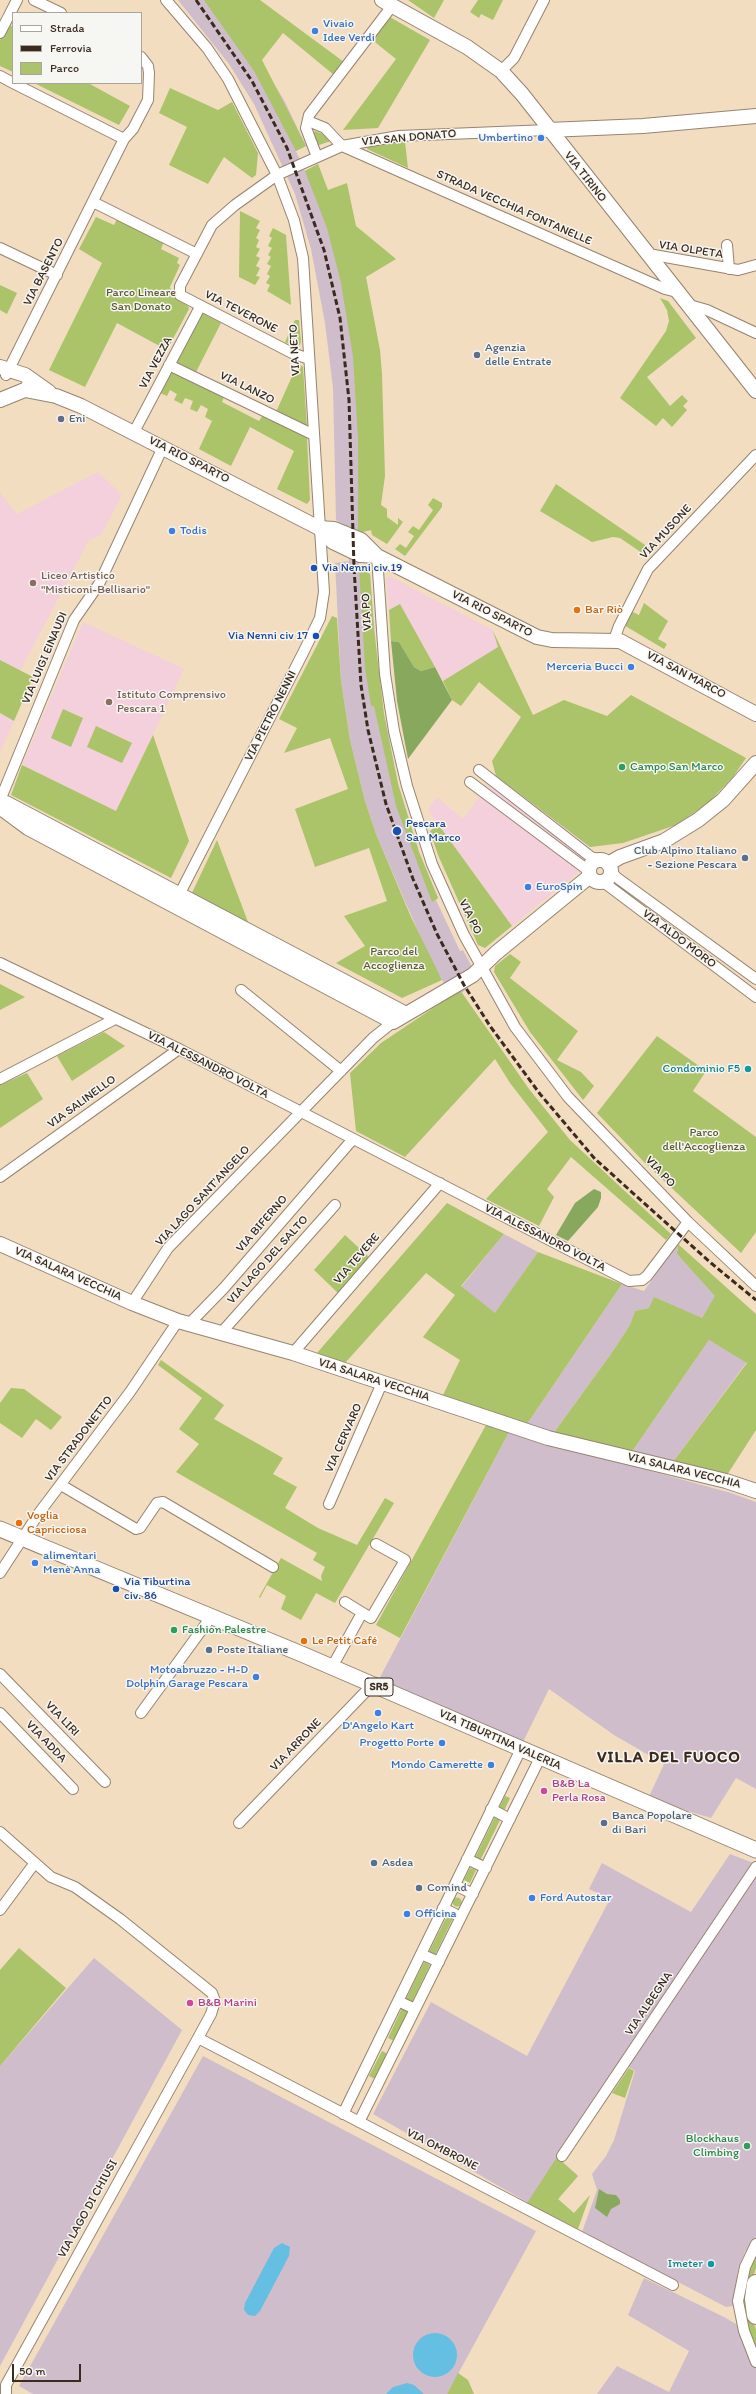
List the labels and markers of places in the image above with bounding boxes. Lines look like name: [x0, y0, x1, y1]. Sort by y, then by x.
place label: Vivaio Idee Verdi: [323, 17, 375, 45]
marker: Vivaio Idee Verdi: [310, 26, 320, 36]
place label: Umbertino: [478, 131, 533, 145]
marker: Umbertino: [536, 133, 546, 143]
place label: Agenzia delle Entrate: [485, 341, 551, 369]
marker: Agenzia delle Entrate: [472, 350, 482, 360]
place label: Eni: [69, 412, 85, 426]
marker: Eni: [56, 414, 66, 424]
place label: Todis: [180, 524, 207, 538]
marker: Todis: [167, 526, 177, 536]
place label: Via Nenni civ 19: [322, 561, 402, 575]
marker: Via Nenni civ 19: [309, 563, 319, 573]
place label: Liceo Artistico "Misticoni-Bellisario": [41, 569, 150, 597]
marker: Liceo Artistico "Misticoni-Bellisario": [28, 578, 38, 588]
place label: Bar Riò: [585, 603, 623, 617]
marker: Bar Riò: [572, 605, 582, 615]
place label: Via Nenni civ 17: [228, 629, 308, 643]
marker: Via Nenni civ 17: [311, 631, 321, 641]
place label: Merceria Bucci: [547, 660, 623, 674]
marker: Merceria Bucci: [626, 662, 636, 672]
place label: Istituto Comprensivo Pescara 1: [117, 688, 226, 716]
marker: Istituto Comprensivo Pescara 1: [104, 697, 114, 707]
place label: Campo San Marco: [630, 760, 723, 774]
marker: Campo San Marco: [617, 762, 627, 772]
place label: Pescara San Marco: [406, 817, 460, 845]
marker: Pescara San Marco: [391, 825, 403, 837]
place label: Club Alpino Italiano - Sezione Pescara: [634, 844, 737, 872]
marker: Club Alpino Italiano - Sezione Pescara: [740, 853, 750, 863]
place label: EuroSpin: [536, 880, 583, 894]
marker: EuroSpin: [523, 882, 533, 892]
place label: Condominio F5: [663, 1062, 740, 1076]
marker: Condominio F5: [743, 1064, 753, 1074]
place label: Voglia Capricciosa: [27, 1509, 87, 1537]
marker: Voglia Capricciosa: [14, 1518, 24, 1528]
place label: alimentari Menè Anna: [43, 1549, 100, 1577]
marker: alimentari Menè Anna: [30, 1558, 40, 1568]
place label: Via Tiburtina civ. 86: [124, 1575, 190, 1603]
marker: Via Tiburtina civ. 86: [111, 1584, 121, 1594]
place label: Fashion Palestre: [182, 1623, 266, 1637]
marker: Fashion Palestre: [169, 1625, 179, 1635]
place label: Le Petit Café: [312, 1634, 377, 1648]
marker: Le Petit Café: [299, 1636, 309, 1646]
place label: Poste Italiane: [217, 1643, 288, 1657]
marker: Poste Italiane: [204, 1645, 214, 1655]
place label: Motoabruzzo - H-D Dolphin Garage Pescara: [126, 1663, 248, 1691]
marker: Motoabruzzo - H-D Dolphin Garage Pescara: [251, 1672, 261, 1682]
marker: D'Angelo Kart: [373, 1708, 383, 1718]
place label: D'Angelo Kart: [342, 1719, 414, 1733]
place label: Progetto Porte: [360, 1736, 434, 1750]
marker: Progetto Porte: [437, 1738, 447, 1748]
place label: Mondo Camerette: [391, 1758, 483, 1772]
marker: Mondo Camerette: [486, 1760, 496, 1770]
place label: B&B La Perla Rosa: [552, 1777, 606, 1805]
marker: B&B La Perla Rosa: [539, 1786, 549, 1796]
place label: Banca Popolare di Bari: [612, 1809, 692, 1837]
marker: Banca Popolare di Bari: [599, 1818, 609, 1828]
place label: Asdea: [382, 1856, 413, 1870]
marker: Asdea: [369, 1858, 379, 1868]
place label: Comind: [427, 1881, 467, 1895]
marker: Comind: [414, 1883, 424, 1893]
place label: Ford Autostar: [540, 1891, 611, 1905]
marker: Ford Autostar: [527, 1893, 537, 1903]
place label: Officina: [415, 1907, 457, 1921]
marker: Officina: [402, 1909, 412, 1919]
place label: B&B Marini: [198, 1996, 257, 2010]
marker: B&B Marini: [185, 1998, 195, 2008]
place label: Blockhaus Climbing: [686, 2132, 739, 2160]
marker: Blockhaus Climbing: [742, 2141, 752, 2151]
place label: Imeter: [668, 2257, 703, 2271]
marker: Imeter: [706, 2259, 716, 2269]

